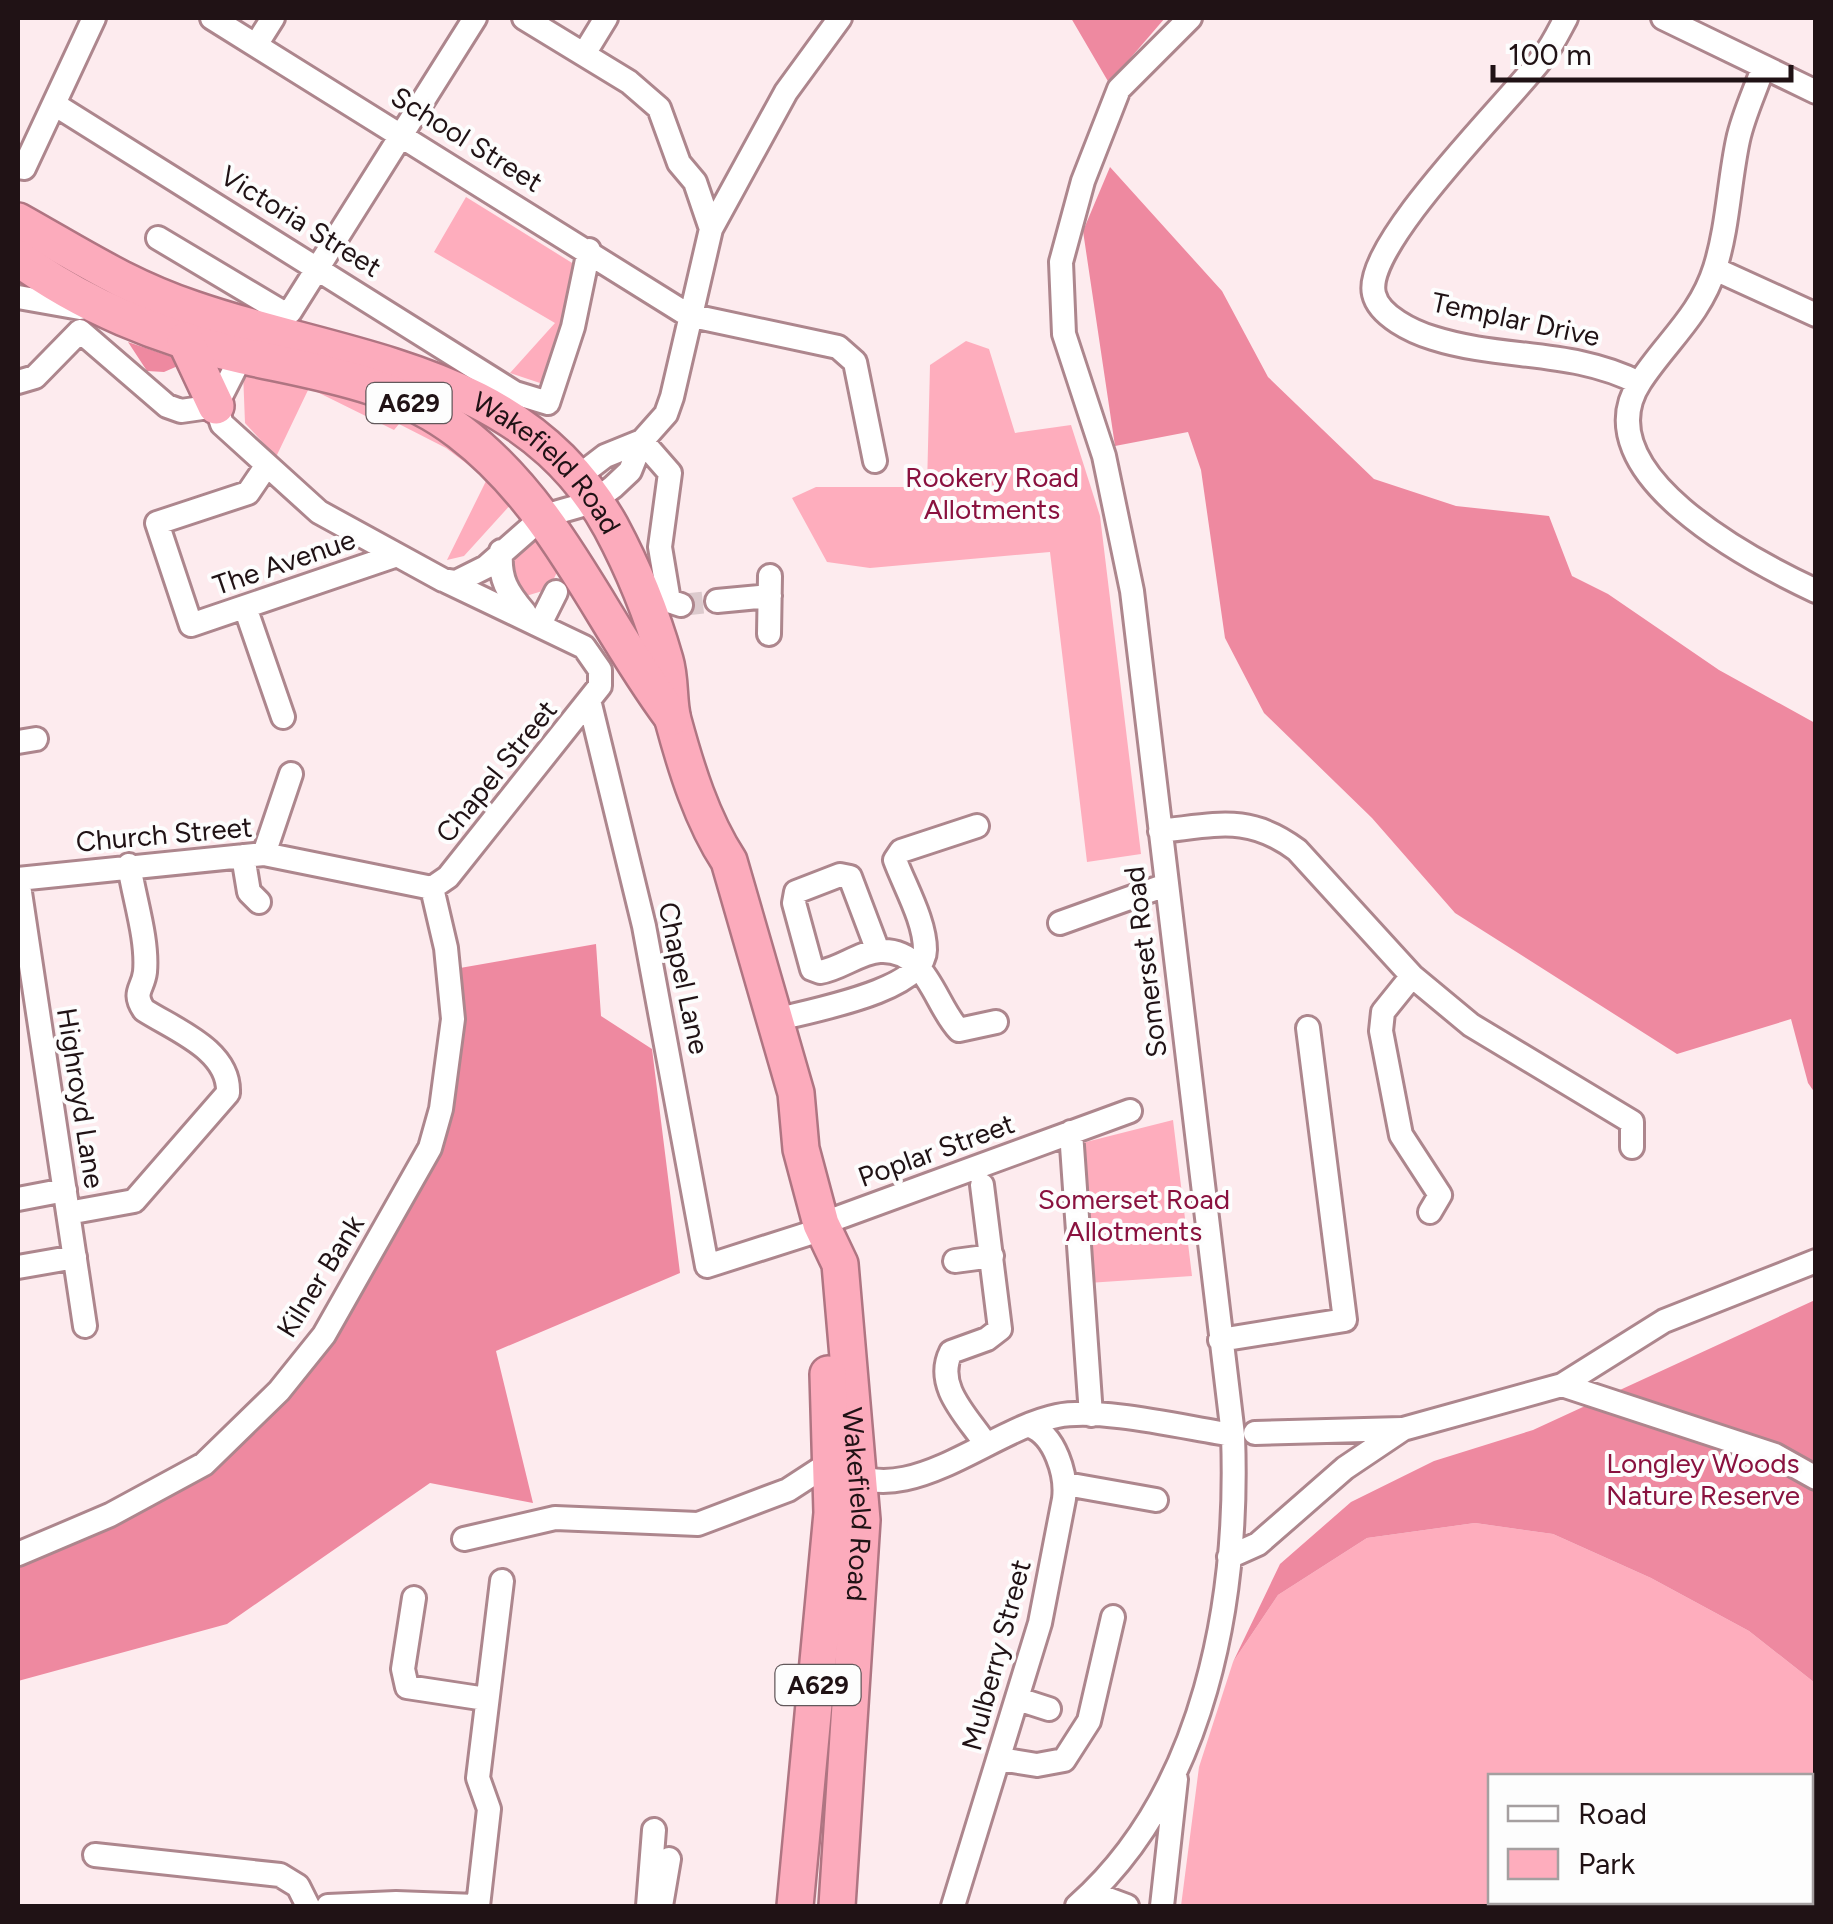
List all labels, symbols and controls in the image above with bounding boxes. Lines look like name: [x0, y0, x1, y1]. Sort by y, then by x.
scale bar: [1493, 20, 1790, 82]
text: 100 m: [1508, 36, 1592, 73]
street label: School Street: [385, 79, 549, 199]
street label: Victoria Street: [214, 158, 388, 284]
street label: Templar Drive: [1429, 285, 1603, 353]
road number: A629: [366, 383, 452, 423]
street label: Wakefield Road: [467, 384, 628, 540]
park label: Rookery Road Allotments: [905, 460, 1079, 526]
street label: The Avenue: [209, 522, 359, 602]
street label: Chapel Street: [428, 693, 564, 849]
street label: Church Street: [74, 809, 254, 859]
street label: Somerset Road: [1116, 864, 1174, 1060]
street label: Chapel Lane: [651, 899, 717, 1057]
street label: Highroyd Lane: [50, 1005, 112, 1191]
street label: Poplar Street: [853, 1106, 1019, 1194]
park label: Somerset Road Allotments: [1038, 1182, 1230, 1248]
street label: Kilner Bank: [269, 1208, 371, 1343]
street label: Wakefield Road: [835, 1406, 879, 1603]
park label: Longley Woods Nature Reserve: [1606, 1446, 1800, 1512]
street label: Mulberry Street: [954, 1556, 1038, 1754]
road number: A629: [776, 1665, 860, 1705]
legend: [1488, 1774, 1813, 1904]
text: Road: [1578, 1795, 1647, 1832]
text: Park: [1578, 1845, 1636, 1882]

